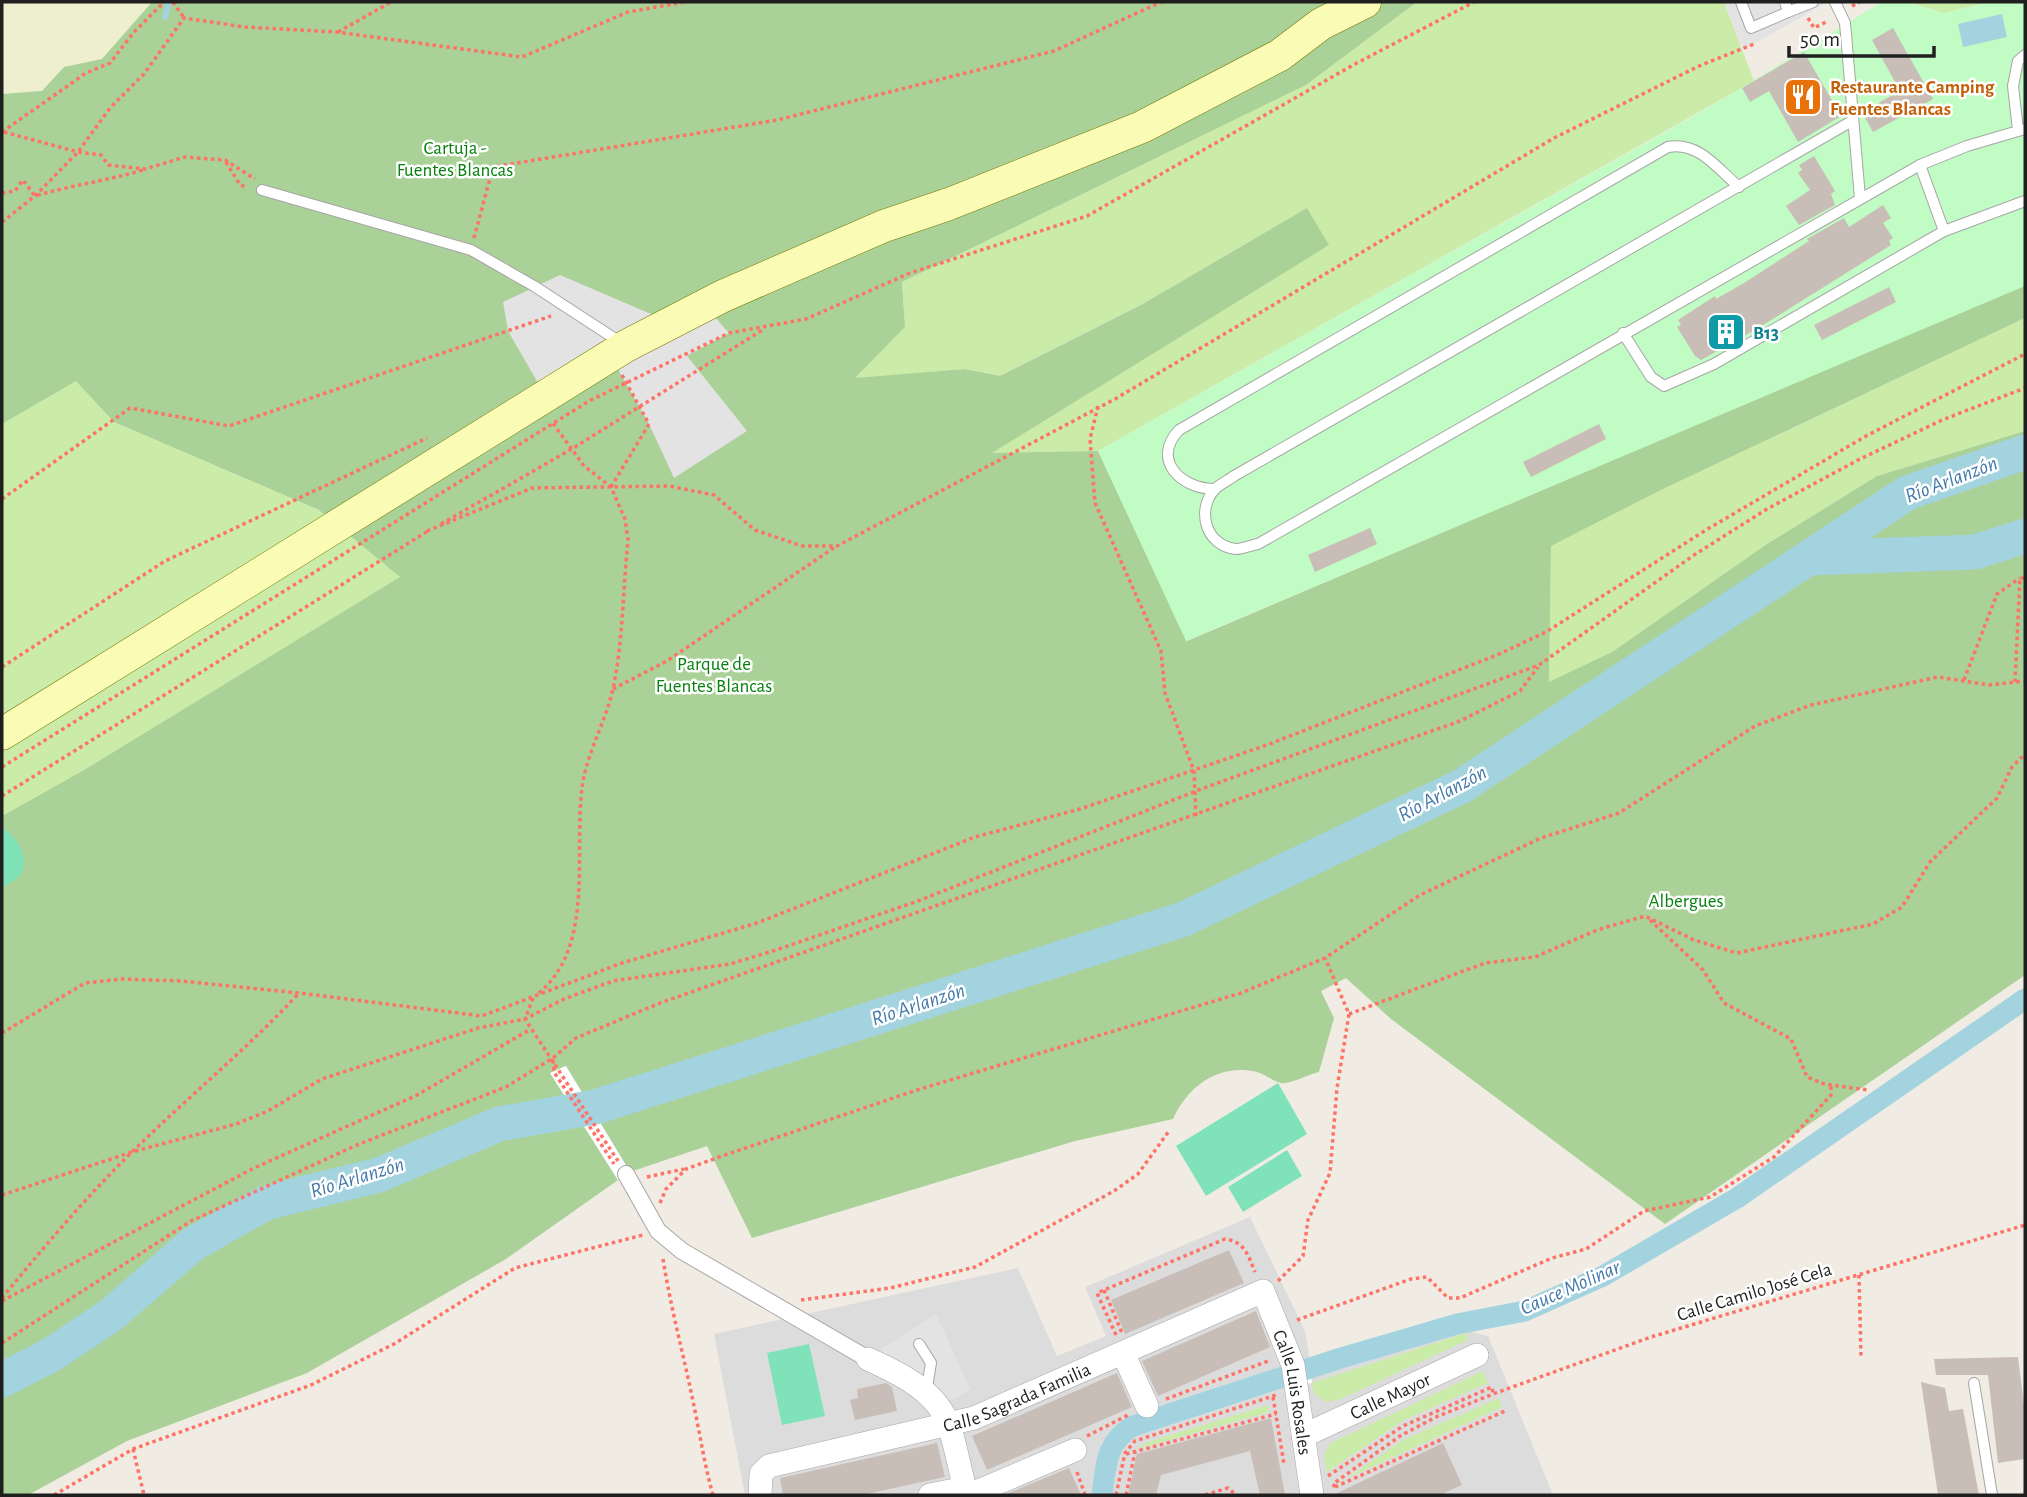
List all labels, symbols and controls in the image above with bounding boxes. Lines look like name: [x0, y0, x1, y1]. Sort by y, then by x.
scale bar: [1789, 14, 1934, 58]
text: 50 m: [1800, 29, 1840, 50]
restaurant icon: Restaurante Camping Fuentes Blancas: [1782, 76, 1824, 118]
place label: Restaurante Camping Fuentes Blancas: [1830, 78, 1995, 119]
park label: Cartuja - Fuentes Blancas: [397, 139, 513, 180]
building icon: B13: [1705, 311, 1747, 353]
place label: B13: [1753, 324, 1779, 343]
water label: Río Arlanzón: [1902, 452, 2000, 507]
park label: Parque de Fuentes Blancas: [656, 655, 772, 696]
water label: Río Arlanzón: [1394, 761, 1490, 825]
park label: Albergues: [1648, 892, 1724, 911]
water label: Río Arlanzón: [869, 980, 968, 1029]
water label: Río Arlanzón: [308, 1153, 407, 1202]
water label: Cauce Molinar: [1517, 1256, 1624, 1319]
street label: Calle Camilo José Cela: [1675, 1260, 1834, 1325]
street label: Calle Luis Rosales: [1269, 1327, 1314, 1456]
street label: Calle Sagrada Familia: [941, 1360, 1094, 1436]
street label: Calle Mayor: [1347, 1370, 1434, 1424]

